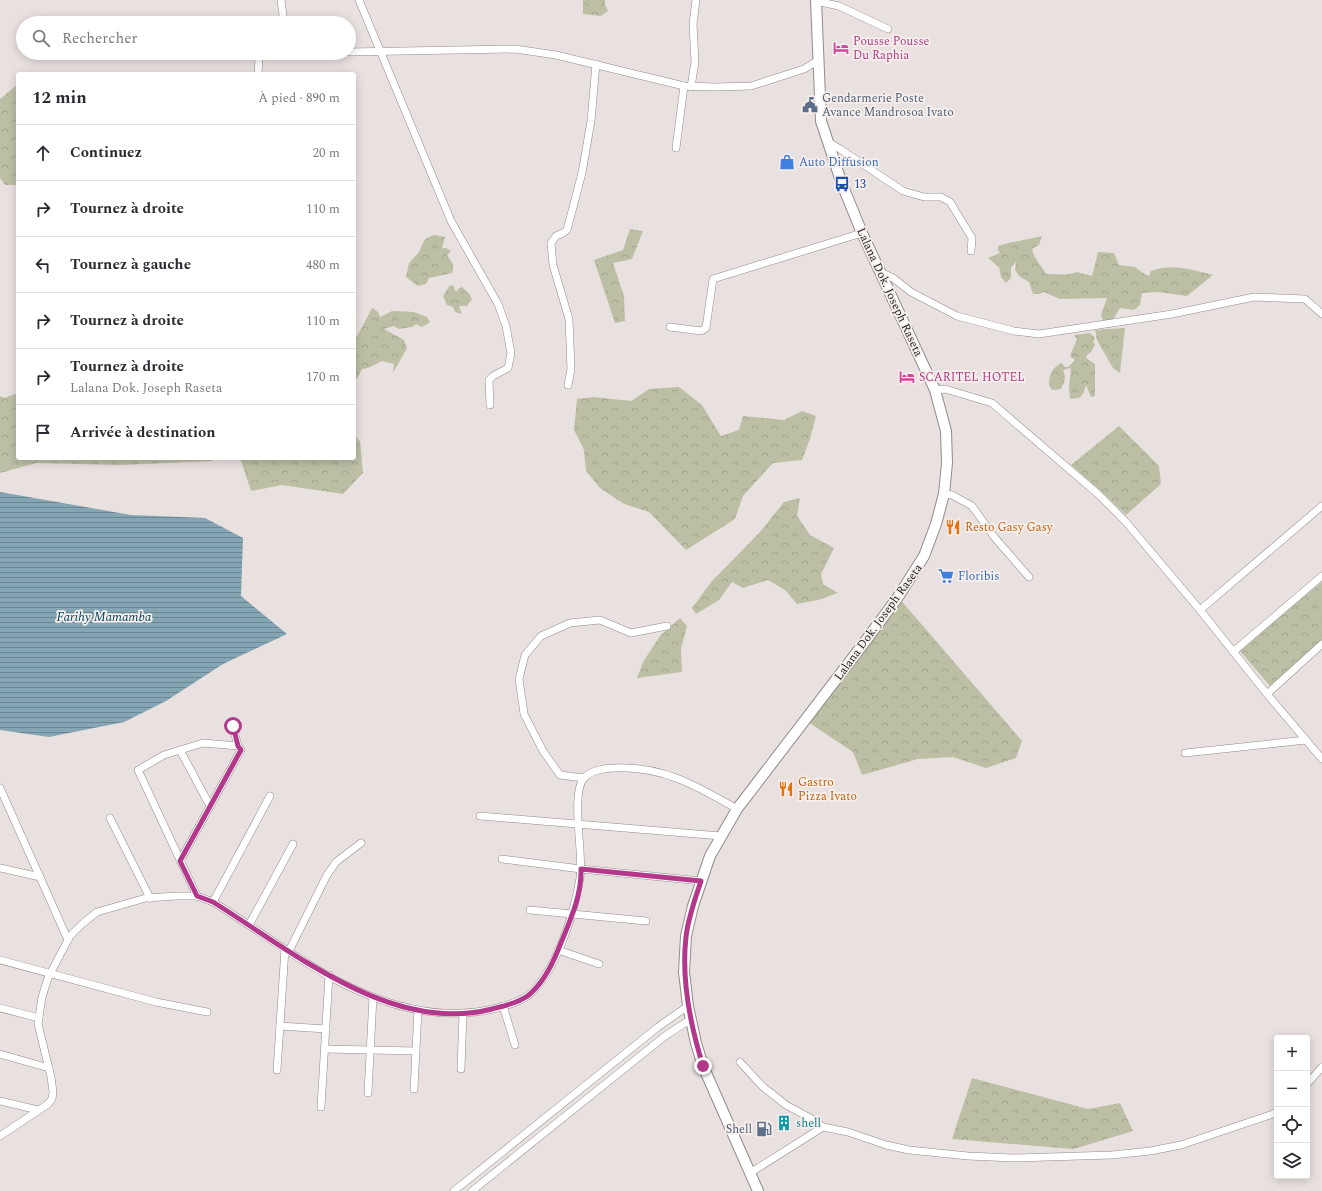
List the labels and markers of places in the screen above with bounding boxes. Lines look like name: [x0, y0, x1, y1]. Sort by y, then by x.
place label: Pousse Pousse Du Raphia: [853, 32, 930, 65]
hotel icon: Pousse Pousse Du Raphia: [832, 39, 850, 57]
place label: Gendarmerie Poste Avance Mandrosoa Ivato: [822, 89, 954, 122]
public building icon: Gendarmerie Poste Avance Mandrosoa Ivato: [801, 96, 819, 114]
shop icon: Auto Diffusion: [778, 153, 796, 171]
place label: Auto Diffusion: [799, 153, 879, 172]
bus stop icon: 13: [833, 175, 851, 193]
place label: 13: [854, 175, 866, 194]
hotel icon: SCARITEL HOTEL: [898, 368, 916, 386]
place label: SCARITEL HOTEL: [919, 368, 1025, 387]
restaurant icon: Resto Gasy Gasy: [944, 518, 962, 536]
place label: Resto Gasy Gasy: [965, 518, 1054, 537]
supermarket icon: Floribis: [937, 567, 955, 585]
place label: Floribis: [958, 567, 999, 586]
place label: Gastro Pizza Ivato: [798, 773, 857, 806]
restaurant icon: Gastro Pizza Ivato: [777, 780, 795, 798]
building icon: shell: [775, 1114, 793, 1132]
place label: shell: [796, 1114, 821, 1133]
place label: Shell: [726, 1120, 752, 1139]
fuel station icon: Shell: [755, 1120, 773, 1138]

